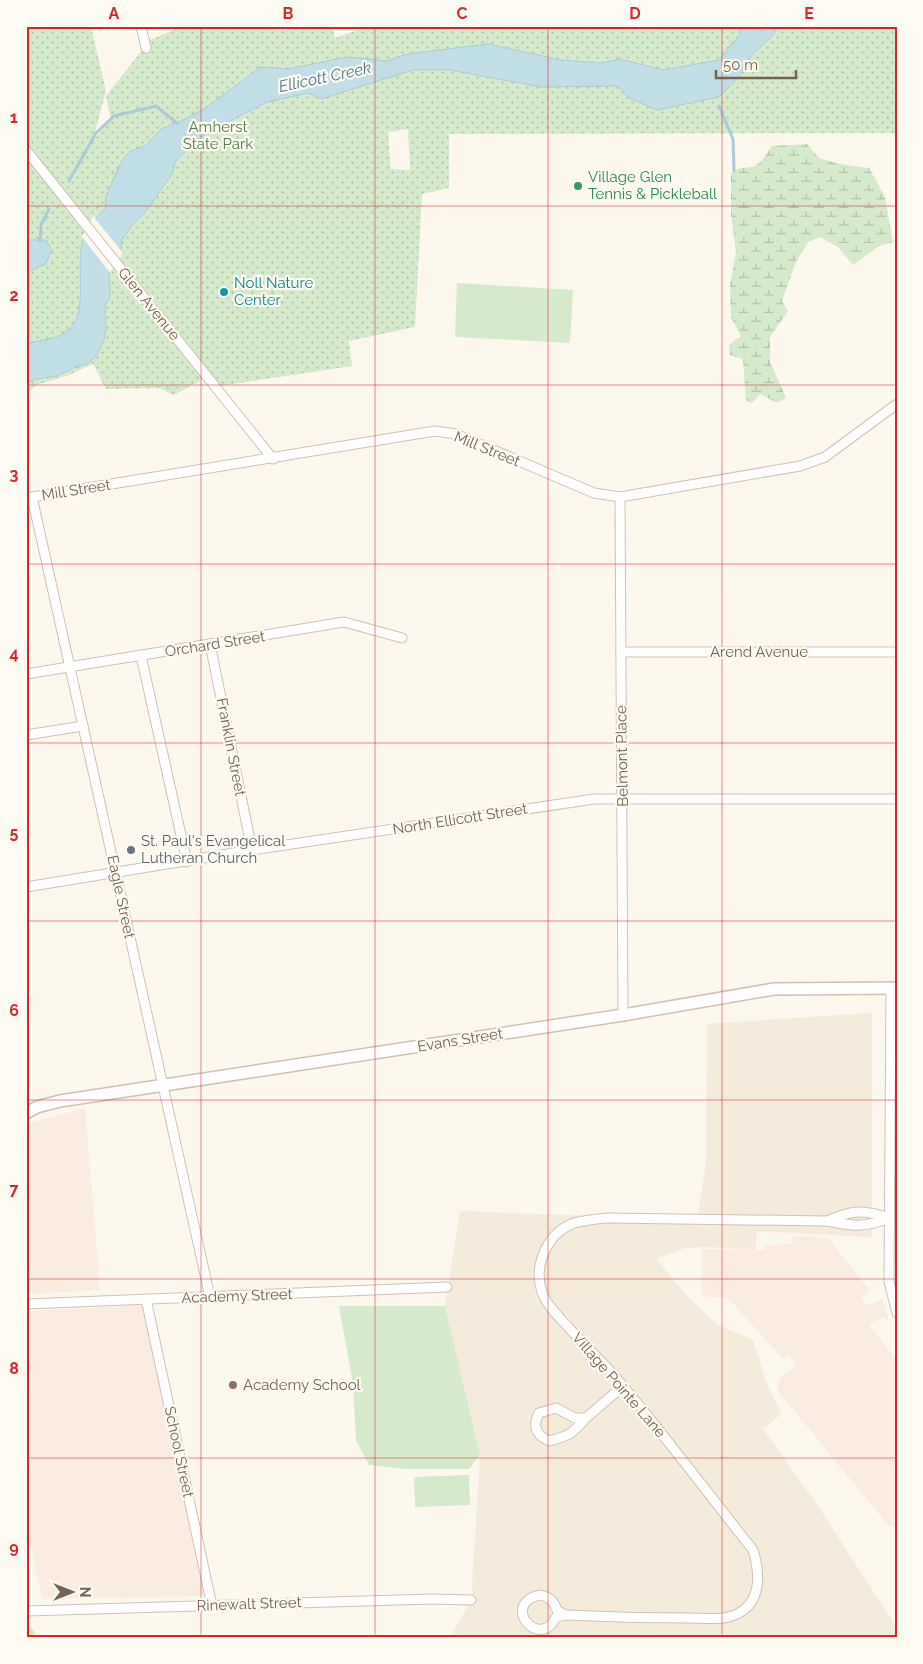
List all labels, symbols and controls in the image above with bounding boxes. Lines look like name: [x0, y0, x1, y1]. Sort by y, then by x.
text: A: [109, 4, 120, 23]
text: B: [283, 4, 294, 23]
text: C: [457, 4, 468, 23]
text: D: [629, 4, 641, 23]
text: E: [804, 4, 814, 23]
scale bar: [716, 48, 796, 80]
text: 50 m: [723, 56, 758, 74]
water label: Ellicott Creek: [277, 58, 373, 96]
text: 1: [10, 108, 18, 127]
park label: Amherst State Park: [183, 118, 253, 153]
place label: Village Glen Tennis & Pickleball: [588, 168, 718, 203]
marker: Village Glen Tennis & Pickleball: [572, 180, 584, 192]
street label: Glen Avenue: [114, 264, 184, 344]
place label: Noll Nature Center: [234, 274, 313, 309]
text: 2: [9, 286, 19, 305]
marker: Noll Nature Center: [218, 286, 230, 298]
street label: Mill Street: [451, 428, 523, 470]
text: 3: [10, 465, 19, 484]
street label: Mill Street: [40, 476, 112, 504]
street label: Orchard Street: [164, 627, 266, 661]
street label: Arend Avenue: [710, 643, 808, 661]
text: 4: [9, 644, 19, 663]
street label: Franklin Street: [213, 696, 249, 798]
street label: Belmont Place: [612, 705, 632, 807]
street label: North Ellicott Street: [391, 799, 529, 839]
text: 5: [10, 823, 19, 842]
place label: St. Paul's Evangelical Lutheran Church: [141, 832, 286, 867]
marker: St. Paul's Evangelical Lutheran Church: [125, 844, 137, 856]
street label: Eagle Street: [103, 854, 139, 940]
text: 6: [9, 1001, 19, 1020]
street label: Evans Street: [416, 1024, 504, 1056]
text: 7: [10, 1180, 19, 1199]
street label: Academy Street: [181, 1285, 293, 1307]
street label: Village Pointe Lane: [568, 1329, 670, 1442]
text: 8: [9, 1359, 19, 1378]
place label: Academy School: [243, 1376, 362, 1394]
marker: Academy School: [227, 1379, 239, 1391]
street label: School Street: [161, 1405, 197, 1499]
text: 9: [9, 1538, 19, 1557]
north arrow: [48, 1566, 98, 1616]
text: N: [77, 1587, 93, 1597]
street label: Rinewalt Street: [196, 1593, 302, 1615]

